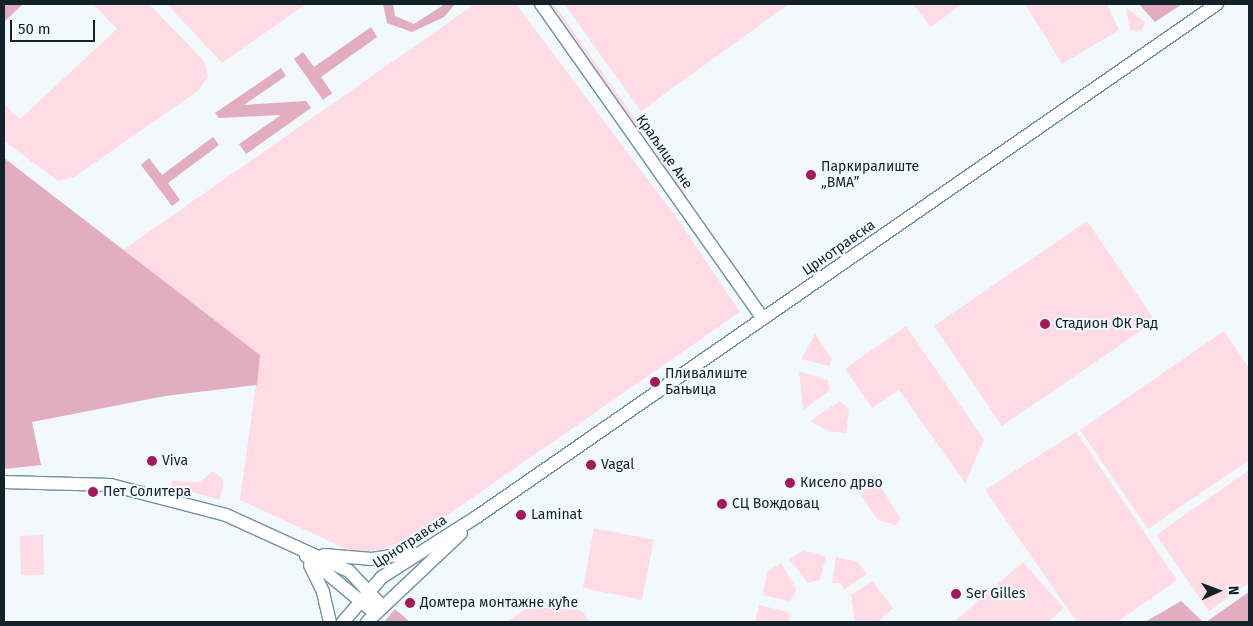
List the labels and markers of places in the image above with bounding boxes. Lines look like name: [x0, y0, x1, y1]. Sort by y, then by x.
place label: Паркиралиште „ВМА”: [821, 159, 919, 192]
marker: Паркиралиште „ВМА”: [805, 169, 817, 181]
place label: Стадион ФК Рад: [1055, 316, 1158, 332]
marker: Стадион ФК Рад: [1039, 318, 1051, 330]
place label: Пливалиште Бањица: [665, 366, 747, 398]
marker: Пливалиште Бањица: [649, 376, 661, 388]
place label: Viva: [162, 453, 188, 469]
marker: Viva: [146, 455, 158, 467]
place label: Vagal: [601, 457, 634, 473]
marker: Vagal: [585, 459, 597, 471]
place label: Кисело дрво: [800, 475, 883, 491]
marker: Кисело дрво: [784, 477, 796, 489]
place label: Пет Солитера: [103, 484, 191, 500]
marker: Пет Солитера: [87, 486, 99, 498]
place label: СЦ Вождовац: [732, 496, 819, 512]
marker: СЦ Вождовац: [716, 498, 728, 510]
place label: Laminat: [531, 507, 582, 523]
marker: Laminat: [515, 509, 527, 521]
place label: Ser Gilles: [966, 586, 1025, 602]
marker: Ser Gilles: [950, 588, 962, 600]
place label: Домтера монтажне куће: [420, 595, 578, 611]
marker: Домтера монтажне куће: [404, 597, 416, 609]

